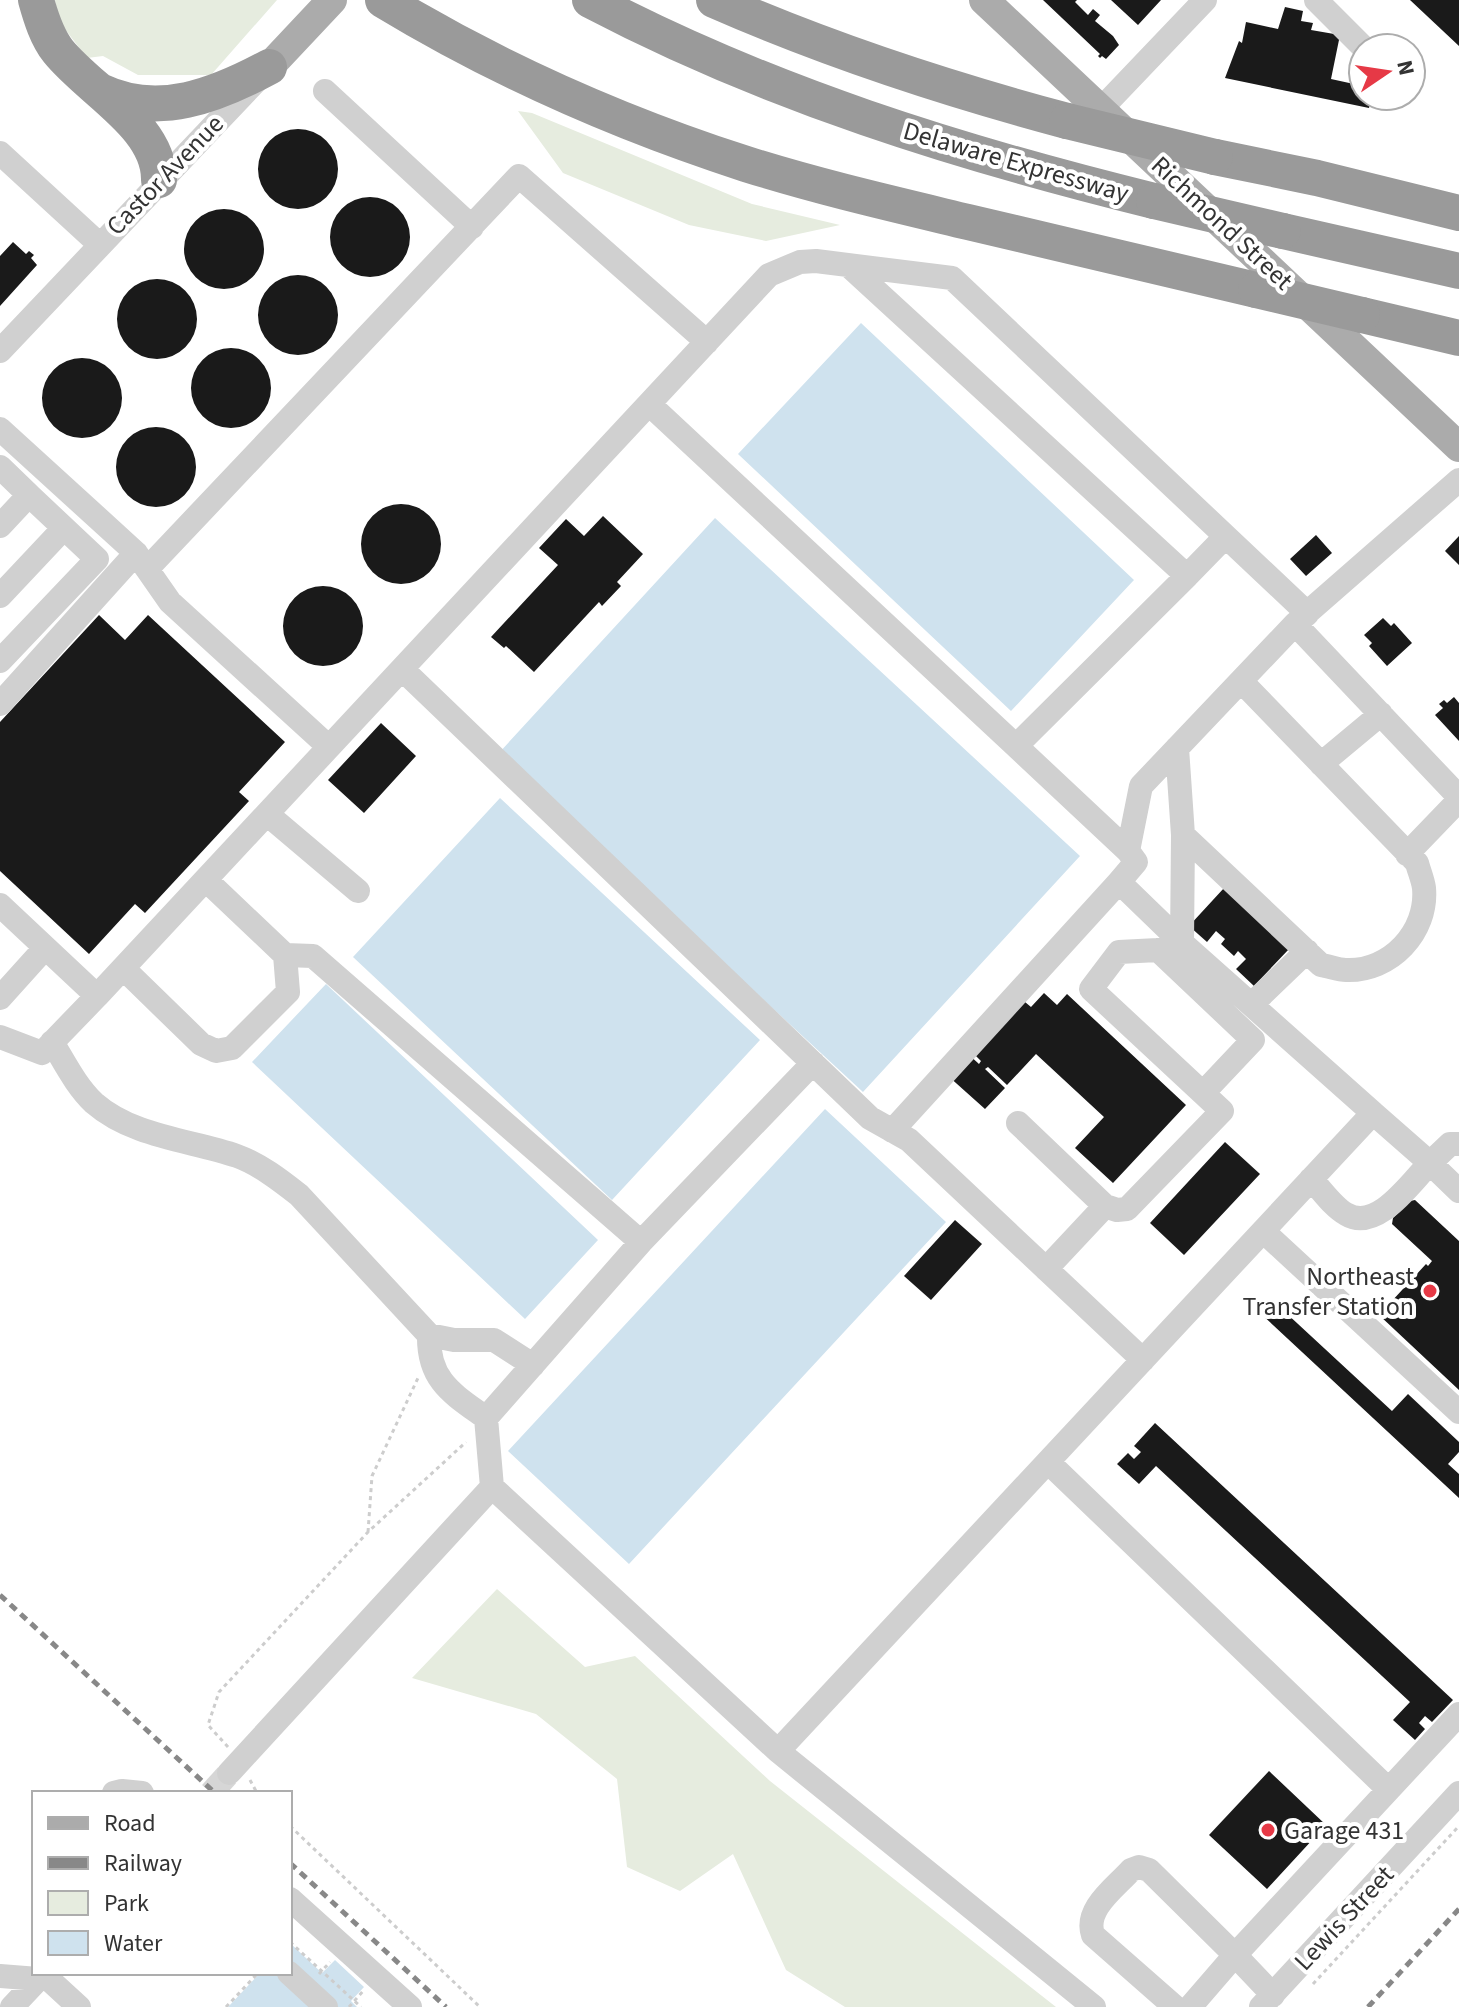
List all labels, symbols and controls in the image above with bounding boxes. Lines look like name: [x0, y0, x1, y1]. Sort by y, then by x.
north arrow: [1347, 32, 1427, 112]
text: N: [1388, 57, 1423, 78]
street label: Castor Avenue: [98, 106, 232, 244]
street label: Delaware Expressway: [899, 112, 1133, 212]
street label: Richmond Street: [1143, 147, 1301, 299]
place label: Northeast Transfer Station: [1242, 1258, 1414, 1325]
marker: Northeast Transfer Station: [1421, 1282, 1439, 1300]
legend: [32, 1791, 292, 1975]
text: Road: [104, 1806, 156, 1841]
place label: Garage 431: [1284, 1812, 1404, 1849]
marker: Garage 431: [1259, 1821, 1277, 1839]
text: Railway: [104, 1846, 182, 1881]
street label: Lewis Street: [1286, 1857, 1403, 1979]
text: Park: [104, 1886, 149, 1921]
text: Water: [104, 1926, 163, 1961]

